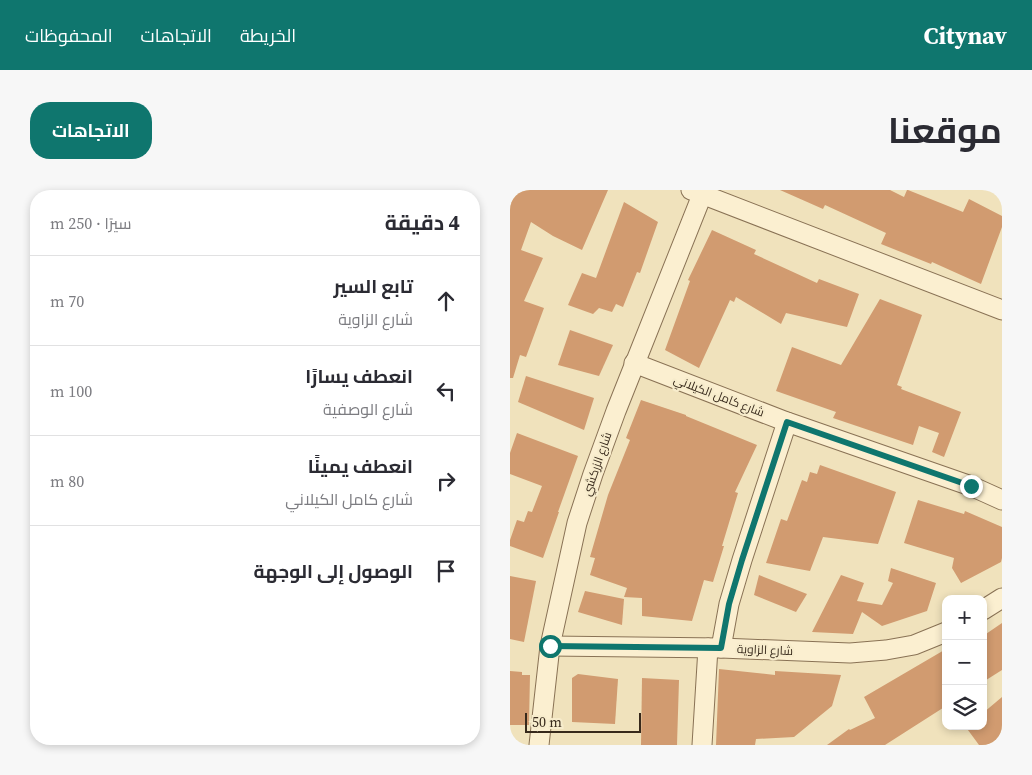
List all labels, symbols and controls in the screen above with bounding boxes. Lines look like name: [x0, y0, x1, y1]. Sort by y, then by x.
text: Citynav: [923, 19, 1007, 52]
text: المحفوظات: [25, 23, 113, 48]
text: الاتجاهات: [141, 23, 212, 48]
text: الخريطة: [240, 23, 296, 48]
button: الاتجاهات: [30, 102, 152, 159]
text: موقعنا: [888, 107, 1002, 155]
text: 4 دقيقة: [385, 208, 460, 237]
text: سيرًا · 250 m: [50, 212, 131, 234]
text: تابع السير: [333, 273, 413, 299]
icon: ahead: [432, 287, 460, 315]
text: 70 m: [50, 290, 84, 312]
text: شارع الزاوية: [338, 308, 413, 330]
text: انعطف يسارًا: [305, 363, 413, 389]
street label: شارع كامل الكيلاني: [671, 371, 767, 423]
icon: left: [432, 377, 460, 405]
text: 100 m: [50, 380, 92, 402]
text: شارع الوصفية: [323, 398, 413, 420]
street label: شارع الزركشي: [579, 430, 617, 499]
text: انعطف يمينًا: [308, 453, 413, 479]
icon: right: [432, 467, 460, 495]
text: 80 m: [50, 470, 84, 492]
route end: [960, 475, 983, 498]
text: شارع كامل الكيلاني: [285, 488, 413, 510]
icon: arrive: [432, 557, 460, 585]
text: الوصول إلى الوجهة: [253, 558, 413, 584]
map controls: [942, 595, 987, 730]
button: +: [942, 595, 987, 640]
route start: [539, 635, 562, 658]
button: −: [942, 640, 987, 685]
street label: شارع الزاوية: [737, 641, 793, 659]
button: layers: [942, 685, 987, 730]
scale bar: [525, 710, 641, 733]
text: 50 m: [532, 712, 562, 732]

